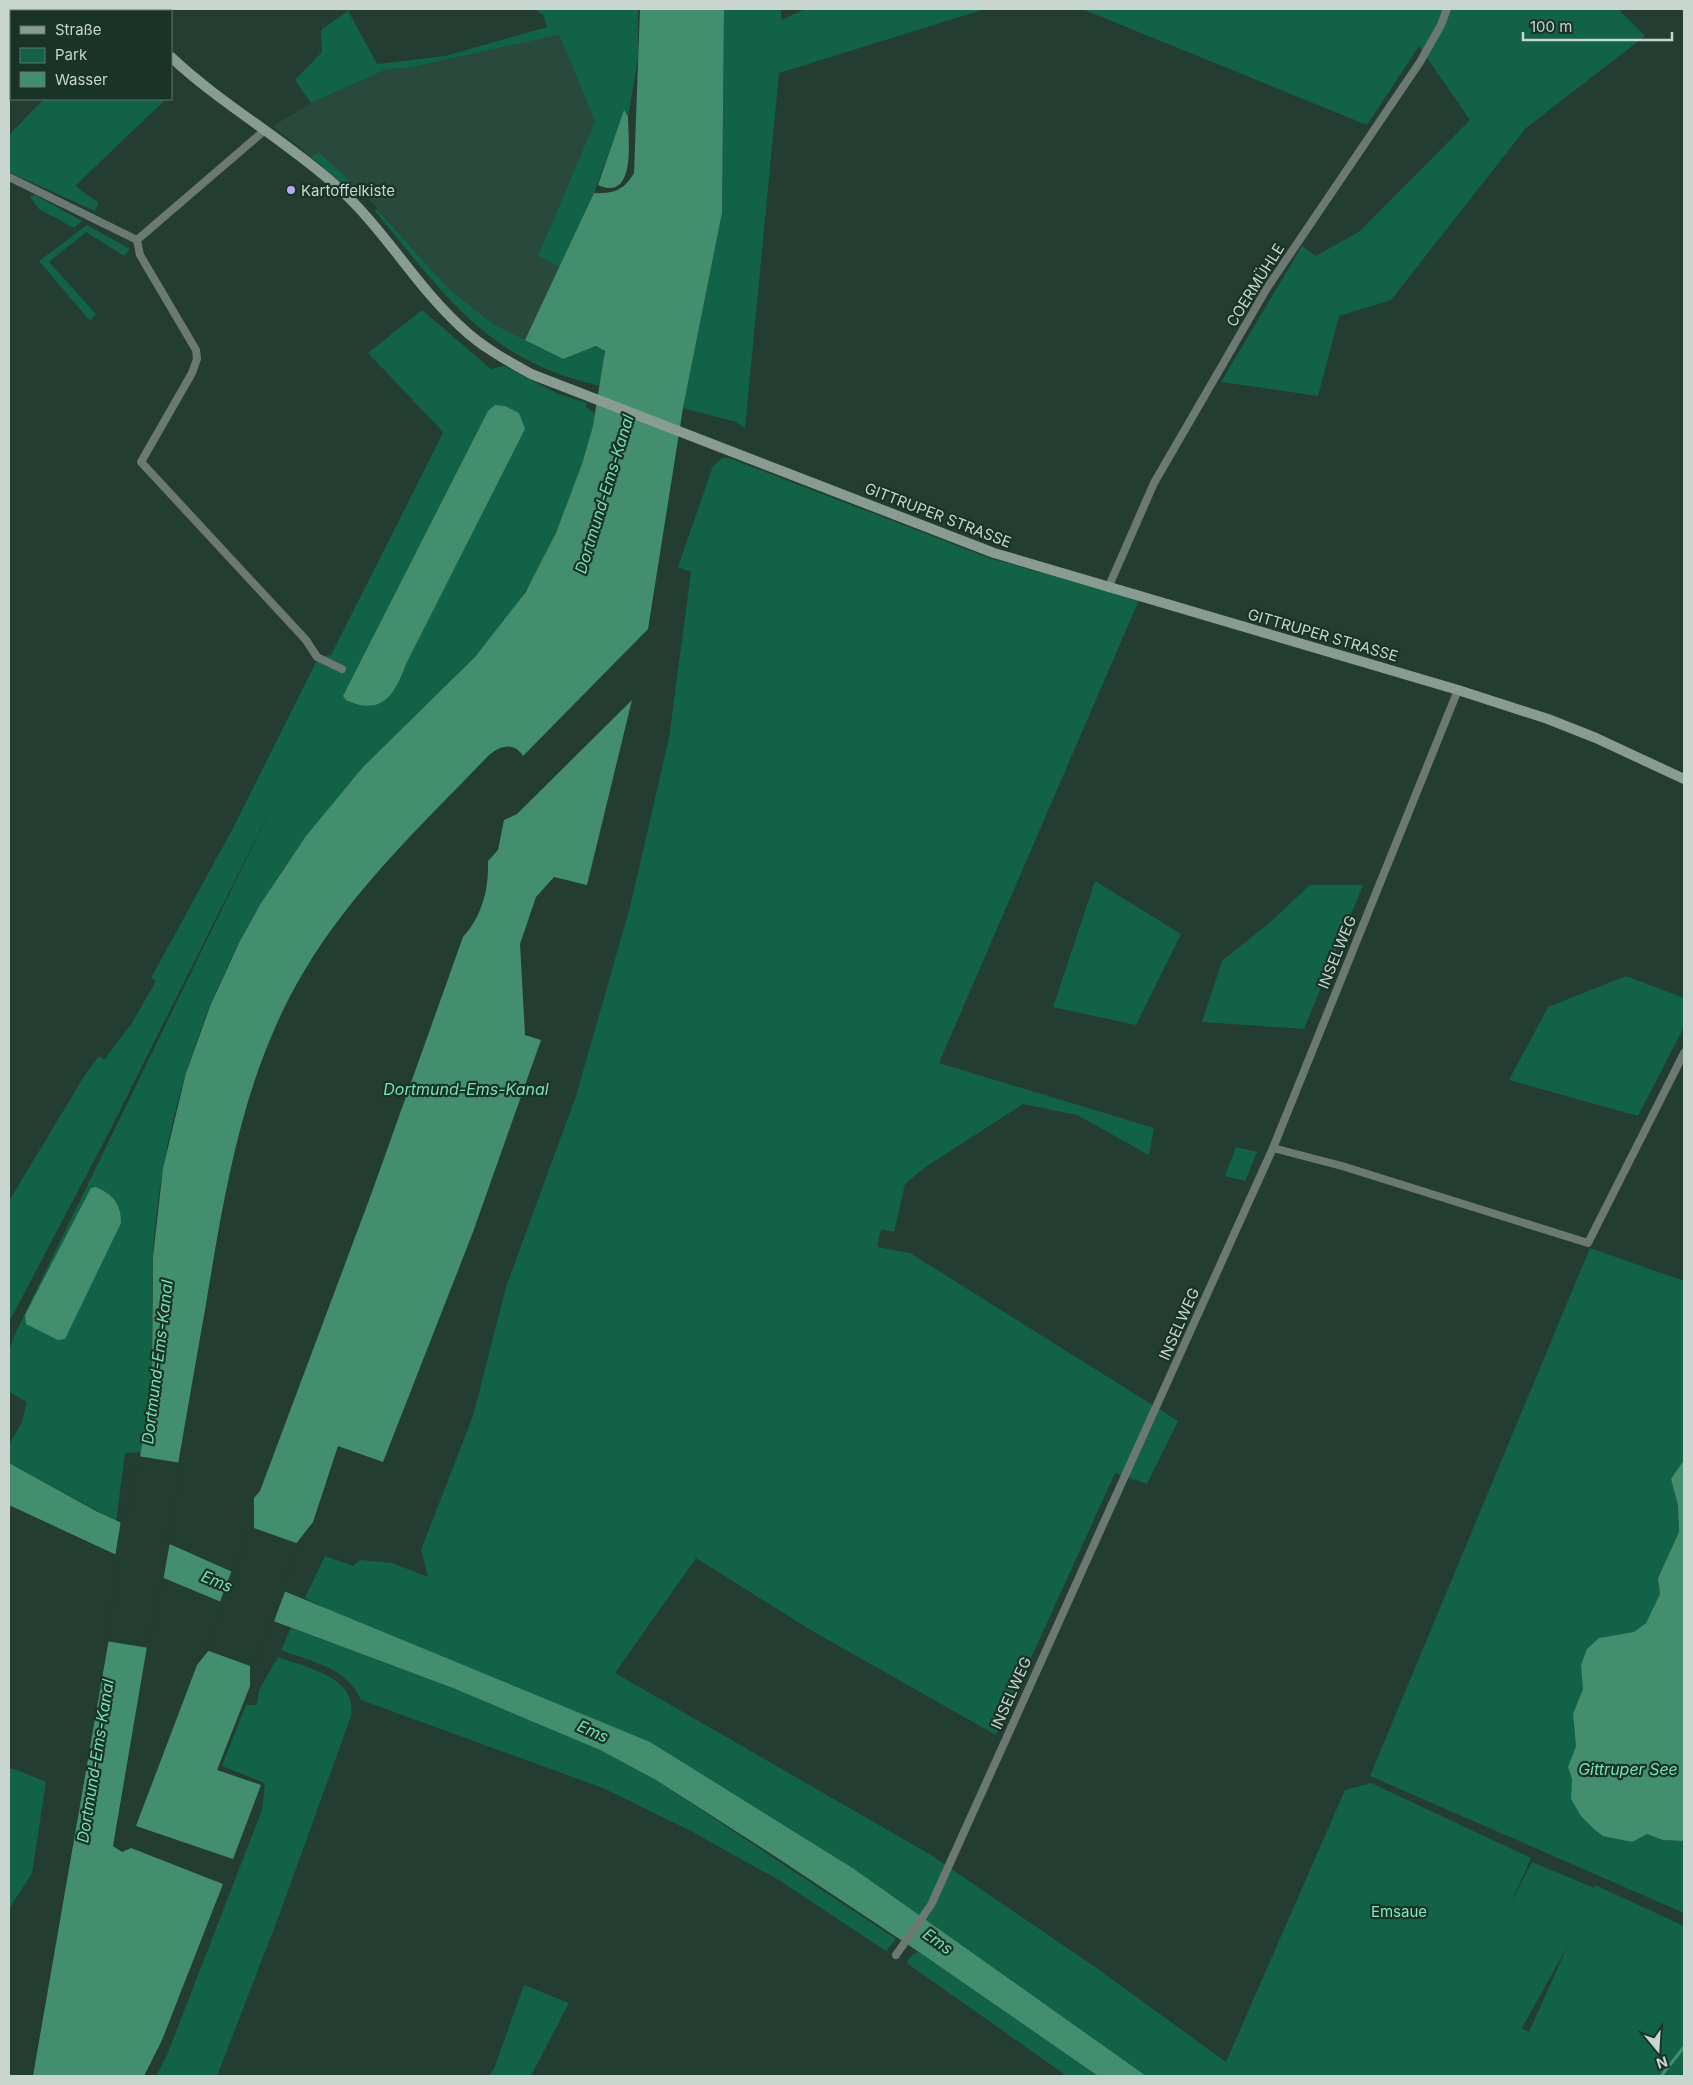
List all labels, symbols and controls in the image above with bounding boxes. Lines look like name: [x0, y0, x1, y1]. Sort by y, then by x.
legend: [10, 10, 172, 100]
scale bar: [1523, 10, 1672, 42]
text: 100 m: [1530, 17, 1572, 36]
text: Straße: [55, 20, 102, 39]
text: Park: [55, 45, 88, 64]
text: Wasser: [55, 70, 108, 89]
place label: Kartoffelkiste: [301, 181, 395, 200]
marker: Kartoffelkiste: [285, 184, 297, 196]
street label: COERMÜHLE: [1222, 240, 1288, 330]
water label: Dortmund-Ems-Kanal: [570, 412, 638, 576]
street label: GITTRUPER STRASSE: [862, 478, 1014, 552]
street label: GITTRUPER STRASSE: [1246, 604, 1400, 666]
street label: INSELWEG: [1314, 913, 1360, 991]
water label: Dortmund-Ems-Kanal: [383, 1079, 549, 1099]
water label: Dortmund-Ems-Kanal: [137, 1279, 177, 1445]
street label: INSELWEG: [1155, 1285, 1203, 1363]
water label: Ems: [198, 1566, 236, 1596]
street label: INSELWEG: [987, 1654, 1035, 1732]
water label: Dortmund-Ems-Kanal: [72, 1678, 118, 1844]
water label: Ems: [574, 1715, 612, 1747]
water label: Gittruper See: [1578, 1759, 1678, 1779]
park label: Emsaue: [1371, 1902, 1427, 1921]
water label: Ems: [919, 1923, 957, 1959]
north arrow: [1633, 2025, 1683, 2075]
text: N: [1654, 2053, 1670, 2073]

